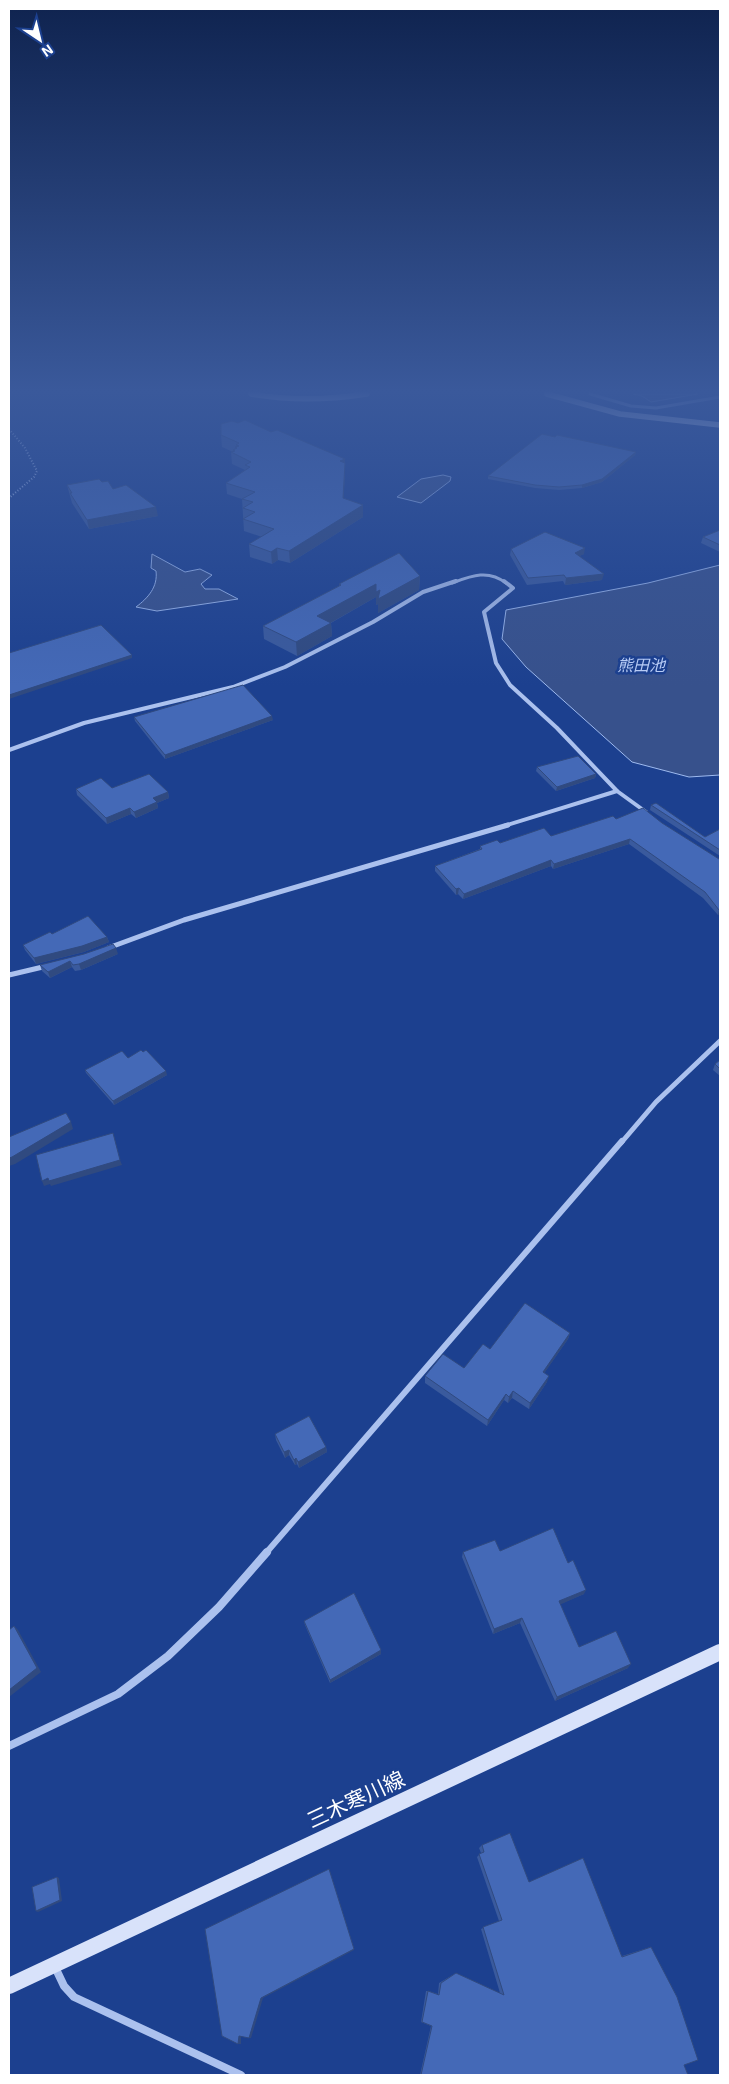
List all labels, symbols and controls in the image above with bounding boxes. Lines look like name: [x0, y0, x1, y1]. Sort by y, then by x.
north arrow: [15, 15, 65, 65]
text: N: [39, 41, 57, 61]
water label: 熊田池: [617, 655, 667, 674]
street label: 三木寒川線: [303, 1765, 408, 1832]

